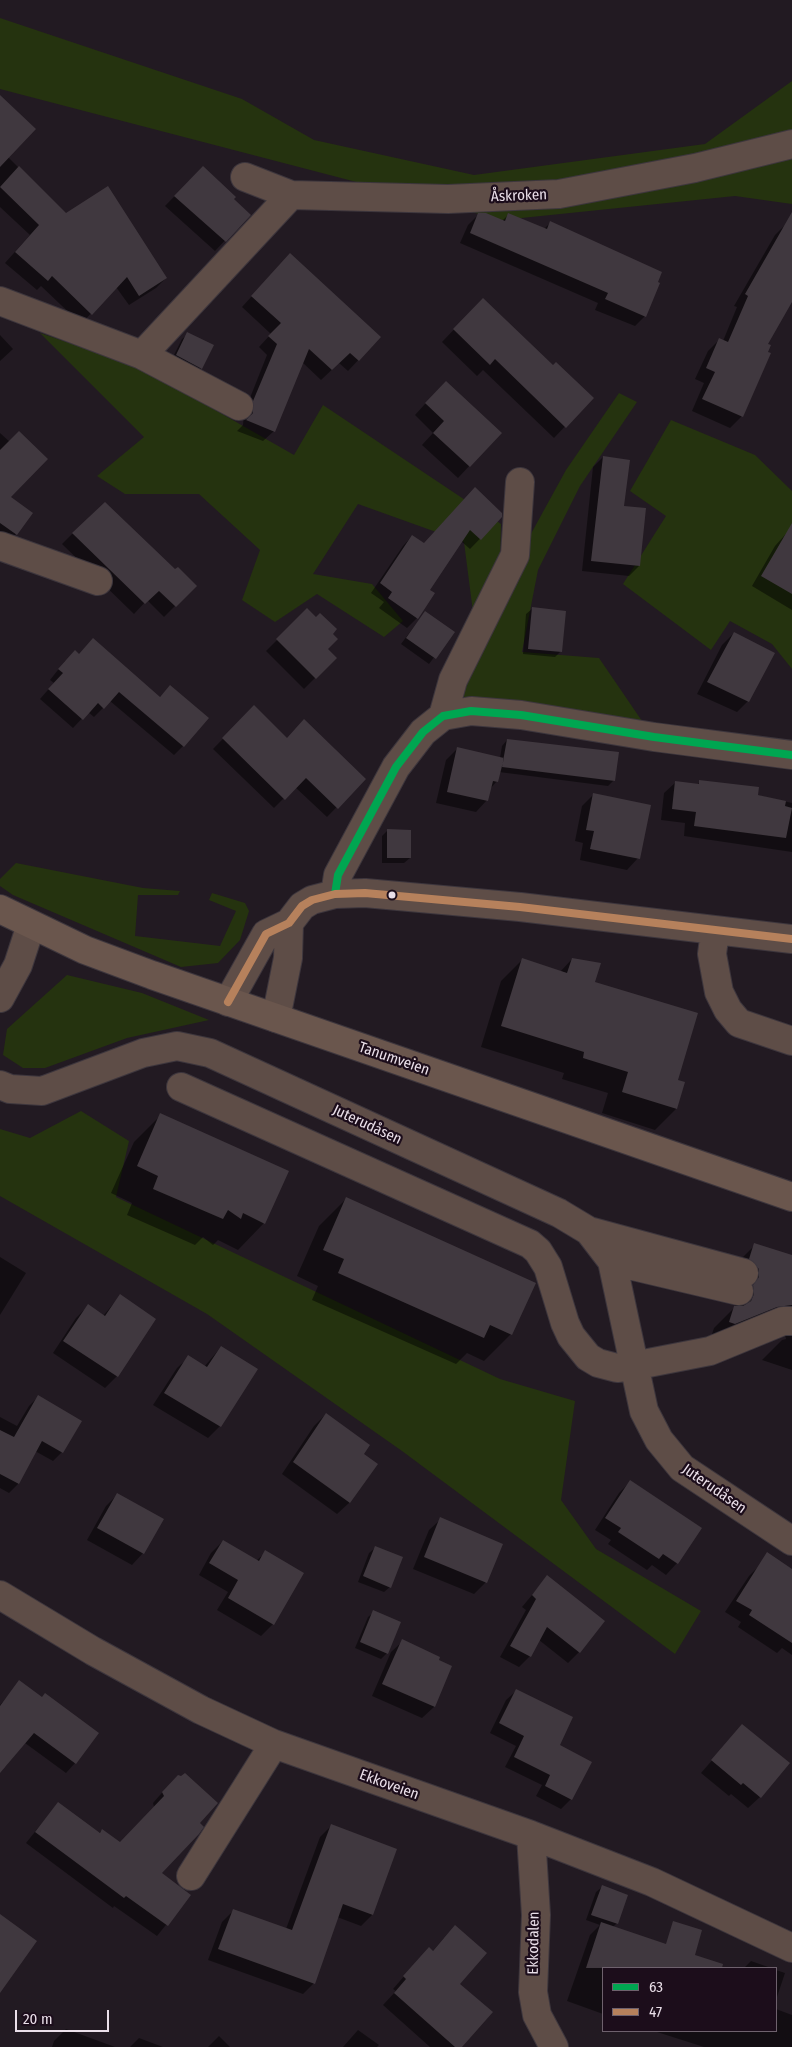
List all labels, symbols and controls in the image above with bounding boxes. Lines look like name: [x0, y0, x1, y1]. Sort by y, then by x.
street label: Åskroken: [491, 186, 547, 206]
unlabelled marker: [387, 890, 397, 900]
street label: Tanumveien: [356, 1038, 432, 1080]
street label: Juterudåsen: [330, 1101, 404, 1149]
street label: Juterudåsen: [678, 1460, 750, 1518]
street label: Ekkoveien: [357, 1766, 421, 1804]
street label: Ekkodalen: [524, 1911, 544, 1975]
legend: [602, 1967, 777, 2032]
text: 63: [649, 1978, 663, 1996]
scale bar: [18, 2000, 111, 2032]
text: 47: [649, 2003, 662, 2021]
text: 20 m: [23, 2010, 53, 2028]

